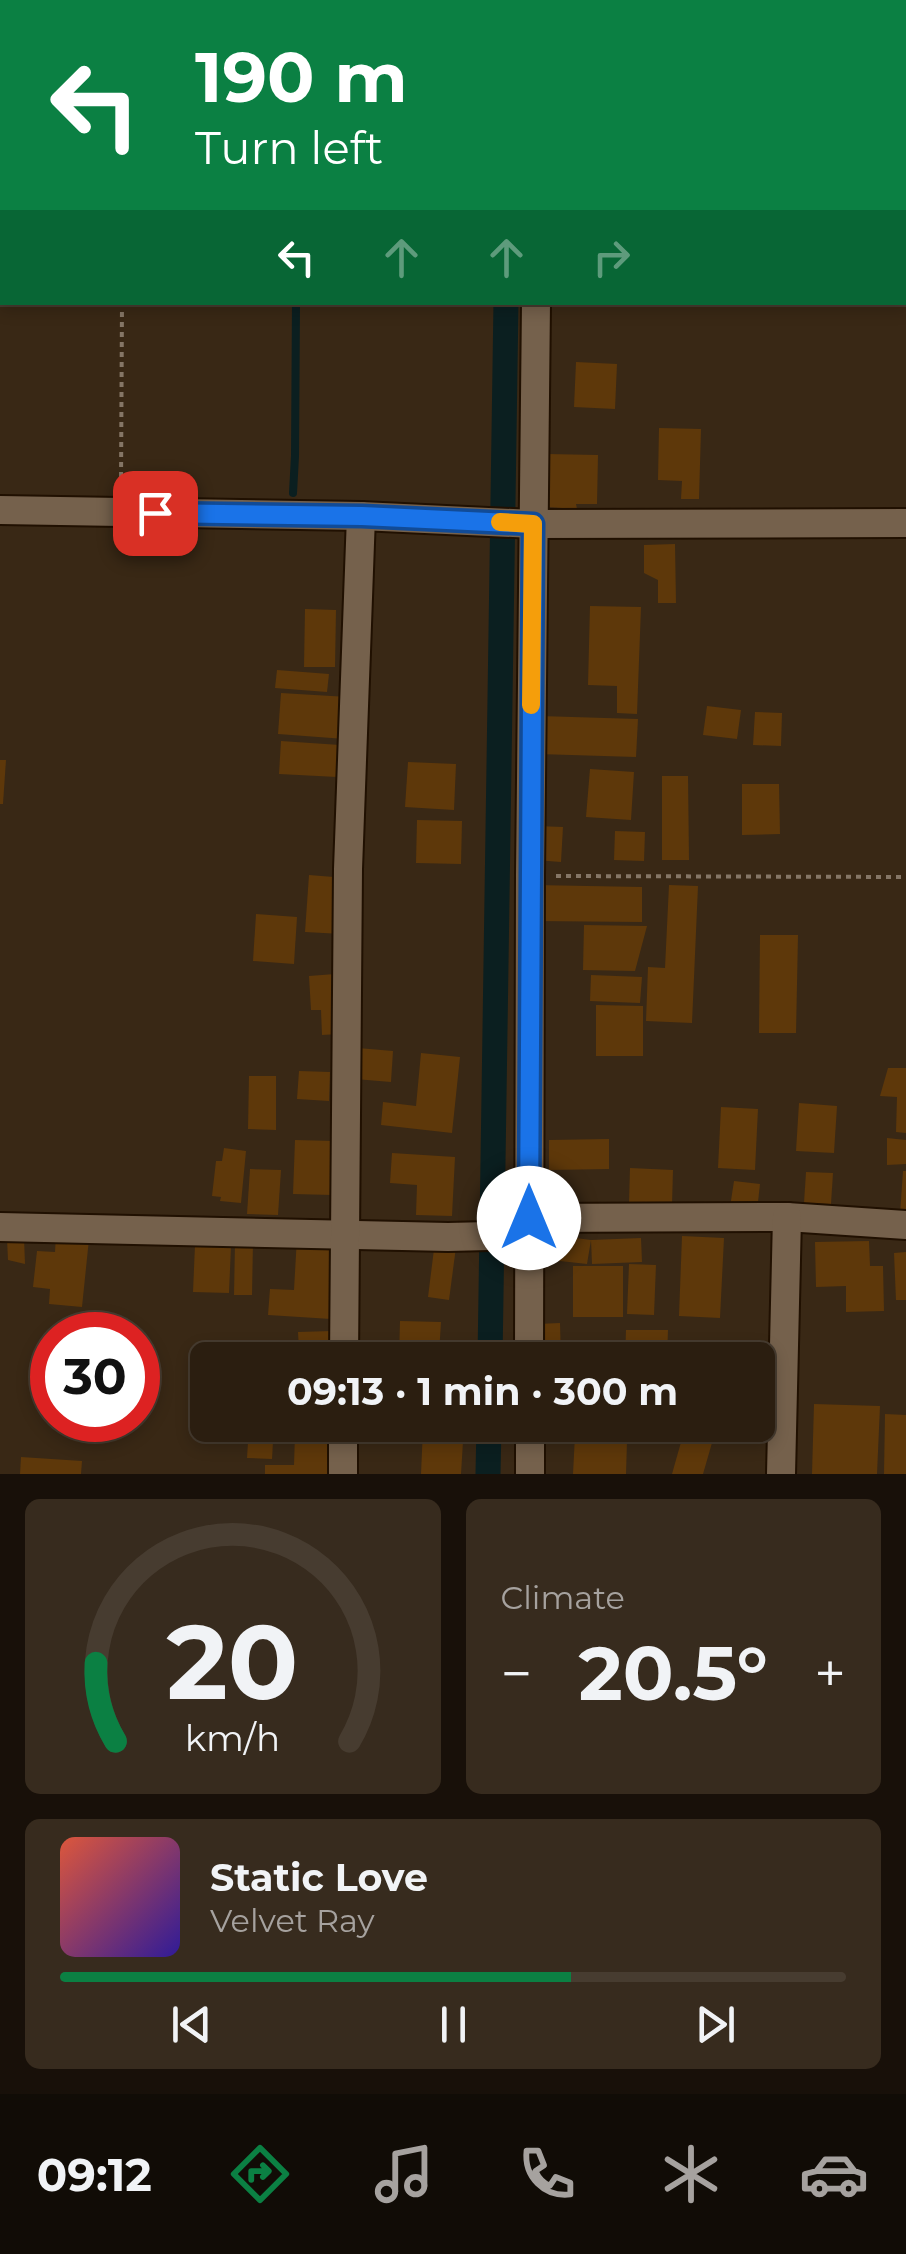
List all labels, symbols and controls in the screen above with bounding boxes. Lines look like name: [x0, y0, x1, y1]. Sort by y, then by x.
text: 190 m: [195, 34, 408, 120]
icon: left: [30, 40, 160, 170]
text: Turn left: [195, 120, 383, 175]
icon: left: [269, 230, 324, 285]
icon: ahead: [374, 230, 429, 285]
icon: ahead: [479, 230, 534, 285]
icon: right: [584, 230, 639, 285]
pin: [113, 471, 198, 556]
icon: arrive: [128, 486, 183, 541]
position arrow: [477, 1166, 581, 1270]
speed limit sign: 30: [30, 1312, 160, 1442]
text: 09:13 · 1 min · 300 m: [287, 1368, 678, 1415]
text: Climate: [501, 1578, 625, 1617]
text: 20: [167, 1598, 299, 1725]
text: 20.5°: [579, 1627, 768, 1719]
text: −: [501, 1640, 532, 1707]
text: +: [814, 1640, 846, 1707]
text: km/h: [185, 1716, 280, 1760]
text: Static Love: [210, 1854, 428, 1901]
text: Velvet Ray: [210, 1901, 375, 1940]
icon: previous: [164, 1997, 219, 2052]
icon: pause: [426, 1997, 481, 2052]
icon: next: [688, 1997, 743, 2052]
icon: directions: [225, 2139, 295, 2209]
icon: music: [369, 2139, 439, 2209]
icon: phone: [512, 2139, 582, 2209]
icon: climate: [656, 2139, 726, 2209]
icon: car: [799, 2139, 869, 2209]
text: 09:12: [37, 2147, 152, 2202]

